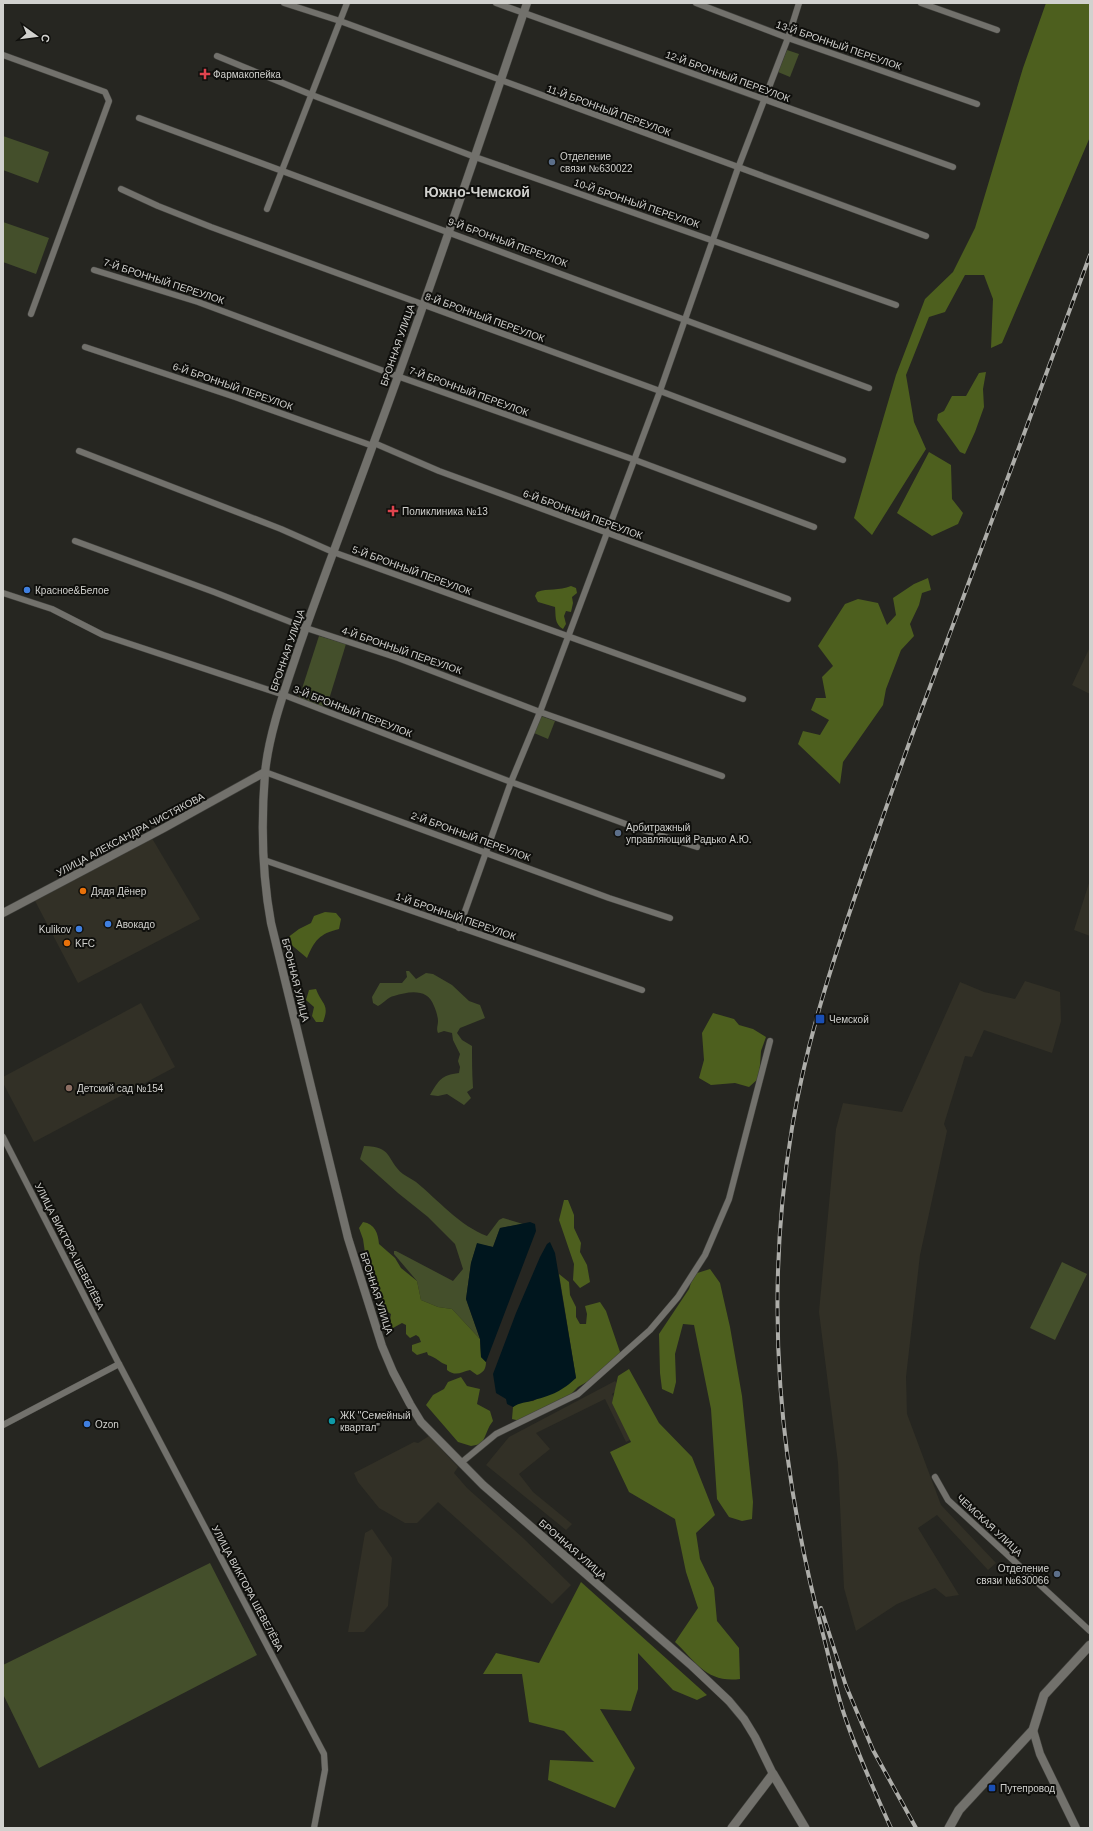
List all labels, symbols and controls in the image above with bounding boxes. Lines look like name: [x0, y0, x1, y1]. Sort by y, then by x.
north arrow: [16, 16, 56, 56]
street label: 13-Й БРОННЫЙ ПЕРЕУЛОК: [775, 18, 903, 72]
text: С: [39, 33, 52, 44]
street label: 12-Й БРОННЫЙ ПЕРЕУЛОК: [664, 48, 792, 104]
marker: Фармакопейка: [200, 69, 210, 79]
place label: Фармакопейка: [213, 69, 281, 80]
street label: 11-Й БРОННЫЙ ПЕРЕУЛОК: [545, 82, 673, 138]
place label: Отделение связи №630022: [560, 151, 633, 174]
marker: Отделение связи №630022: [547, 157, 557, 167]
street label: 10-Й БРОННЫЙ ПЕРЕУЛОК: [573, 176, 701, 230]
district label: Южно-Чемской: [424, 184, 530, 200]
street label: 9-Й БРОННЫЙ ПЕРЕУЛОК: [447, 215, 570, 269]
street label: 7-Й БРОННЫЙ ПЕРЕУЛОК: [102, 256, 226, 306]
street label: 8-Й БРОННЫЙ ПЕРЕУЛОК: [424, 290, 547, 344]
street label: БРОННАЯ УЛИЦА: [378, 303, 417, 387]
street label: 6-Й БРОННЫЙ ПЕРЕУЛОК: [171, 360, 295, 412]
street label: 7-Й БРОННЫЙ ПЕРЕУЛОК: [408, 364, 531, 418]
street label: 6-Й БРОННЫЙ ПЕРЕУЛОК: [522, 487, 645, 541]
marker: Поликлиника №13: [387, 505, 399, 517]
place label: Поликлиника №13: [402, 506, 488, 517]
street label: 5-Й БРОННЫЙ ПЕРЕУЛОК: [351, 543, 474, 597]
marker: Красное&Белое: [22, 585, 32, 595]
place label: Красное&Белое: [35, 585, 110, 596]
street label: БРОННАЯ УЛИЦА: [268, 608, 307, 692]
street label: 4-Й БРОННЫЙ ПЕРЕУЛОК: [340, 624, 464, 676]
street label: 3-Й БРОННЫЙ ПЕРЕУЛОК: [292, 683, 414, 739]
street label: УЛИЦА АЛЕКСАНДРА ЧИСТЯКОВА: [54, 790, 206, 878]
street label: 2-Й БРОННЫЙ ПЕРЕУЛОК: [410, 809, 533, 863]
place label: Арбитражный управляющий Радько А.Ю.: [626, 822, 752, 845]
marker: Арбитражный управляющий Радько А.Ю.: [613, 828, 623, 838]
marker: Дядя Дёнер: [78, 886, 88, 896]
place label: Дядя Дёнер: [91, 886, 147, 897]
street label: 1-Й БРОННЫЙ ПЕРЕУЛОК: [394, 890, 518, 942]
marker: Авокадо: [103, 919, 113, 929]
place label: Авокадо: [116, 919, 155, 930]
place label: Kulikov: [39, 924, 71, 935]
marker: Kulikov: [74, 924, 84, 934]
street label: БРОННАЯ УЛИЦА: [280, 937, 311, 1023]
marker: KFC: [62, 938, 72, 948]
place label: KFC: [75, 938, 95, 949]
marker: Чемской: [814, 1013, 826, 1025]
place label: Чемской: [829, 1014, 869, 1025]
marker: Детский сад №154: [64, 1083, 74, 1093]
place label: Детский сад №154: [77, 1083, 164, 1094]
street label: УЛИЦА ВИКТОРА ШЕВЕЛЁВА: [33, 1181, 107, 1312]
street label: БРОННАЯ УЛИЦА: [358, 1251, 395, 1336]
place label: ЖК "Семейный квартал": [340, 1410, 411, 1433]
marker: ЖК "Семейный квартал": [327, 1416, 337, 1426]
marker: Ozon: [82, 1419, 92, 1429]
place label: Ozon: [95, 1419, 119, 1430]
street label: ЧЕМСКАЯ УЛИЦА: [955, 1492, 1025, 1559]
street label: БРОННАЯ УЛИЦА: [537, 1517, 609, 1582]
street label: УЛИЦА ВИКТОРА ШЕВЕЛЁВА: [210, 1524, 286, 1653]
place label: Отделение связи №630066: [976, 1563, 1049, 1586]
marker: Отделение связи №630066: [1052, 1569, 1062, 1579]
marker: Путепровод: [987, 1783, 997, 1793]
place label: Путепровод: [1000, 1783, 1055, 1794]

